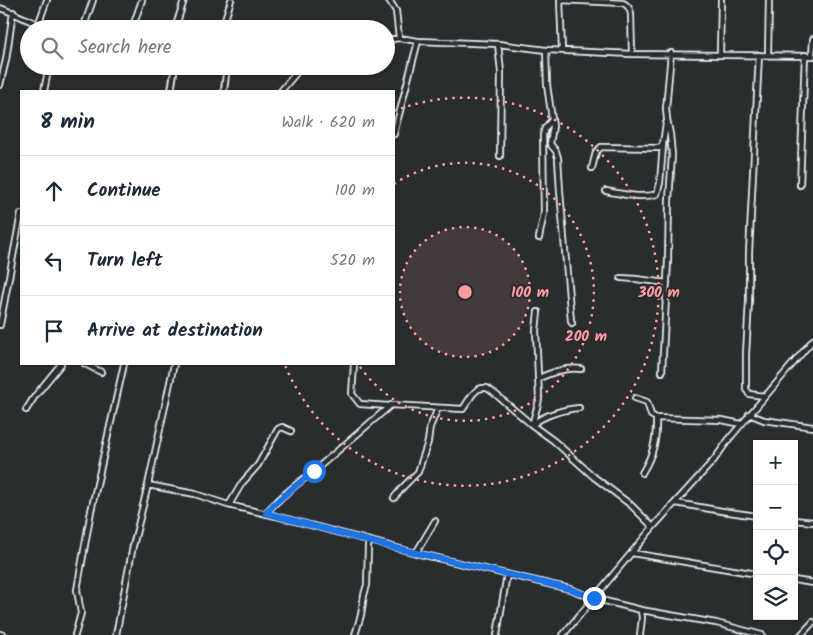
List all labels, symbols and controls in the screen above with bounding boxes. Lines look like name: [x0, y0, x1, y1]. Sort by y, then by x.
search box: [20, 20, 395, 75]
text: Search here: [78, 33, 172, 63]
icon: search: [38, 34, 66, 62]
text: 8 min: [40, 106, 95, 139]
text: Walk · 620 m: [282, 110, 375, 135]
text: Continue: [87, 176, 160, 206]
icon: ahead: [40, 177, 68, 205]
text: 100 m: [335, 178, 375, 203]
text: Turn left: [87, 246, 162, 276]
icon: left: [40, 247, 68, 275]
text: 520 m: [330, 248, 375, 273]
text: 100 m: [511, 281, 549, 305]
text: 300 m: [637, 281, 680, 305]
centre of rings: [456, 283, 474, 301]
text: Arrive at destination: [87, 316, 263, 346]
icon: arrive: [40, 317, 68, 345]
text: 200 m: [565, 325, 607, 349]
map controls: [753, 440, 798, 620]
button: +: [753, 440, 798, 485]
route start: [303, 460, 326, 483]
button: −: [753, 485, 798, 530]
button: locate: [753, 530, 798, 575]
button: layers: [753, 575, 798, 620]
route end: [583, 587, 606, 610]

